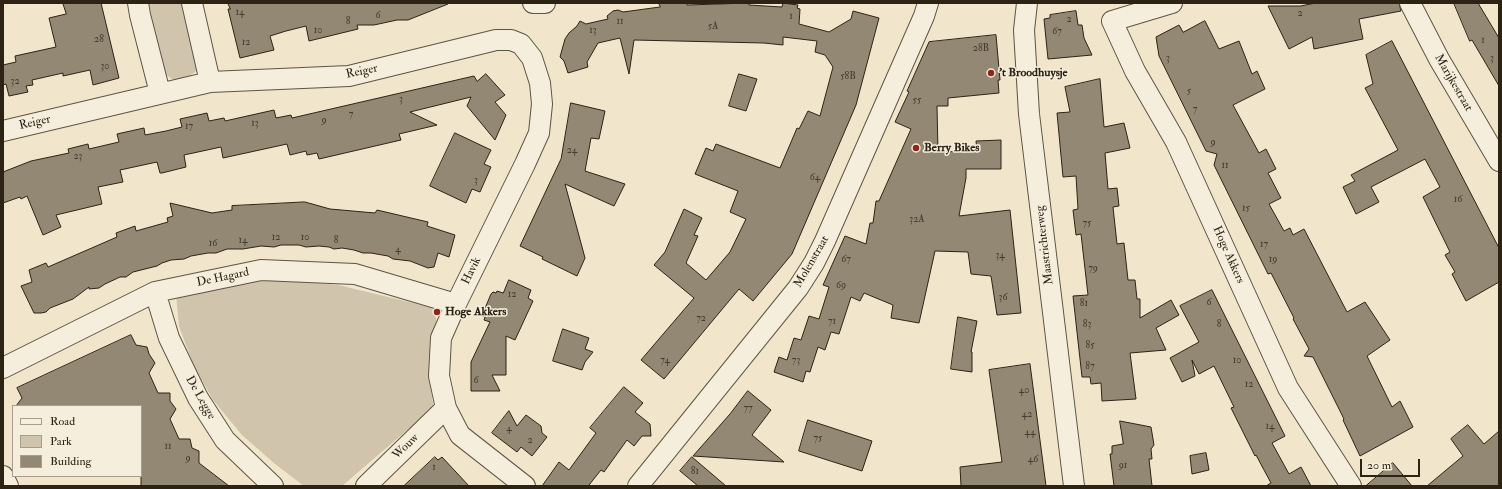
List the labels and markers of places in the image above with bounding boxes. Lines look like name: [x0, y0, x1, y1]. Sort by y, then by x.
place label: 't Broodhuysje: [999, 66, 1068, 80]
marker: 't Broodhuysje: [986, 68, 996, 78]
place label: Berry Bikes: [924, 141, 979, 155]
marker: Berry Bikes: [911, 143, 921, 153]
place label: Hoge Akkers: [445, 305, 506, 319]
marker: Hoge Akkers: [432, 307, 442, 317]

